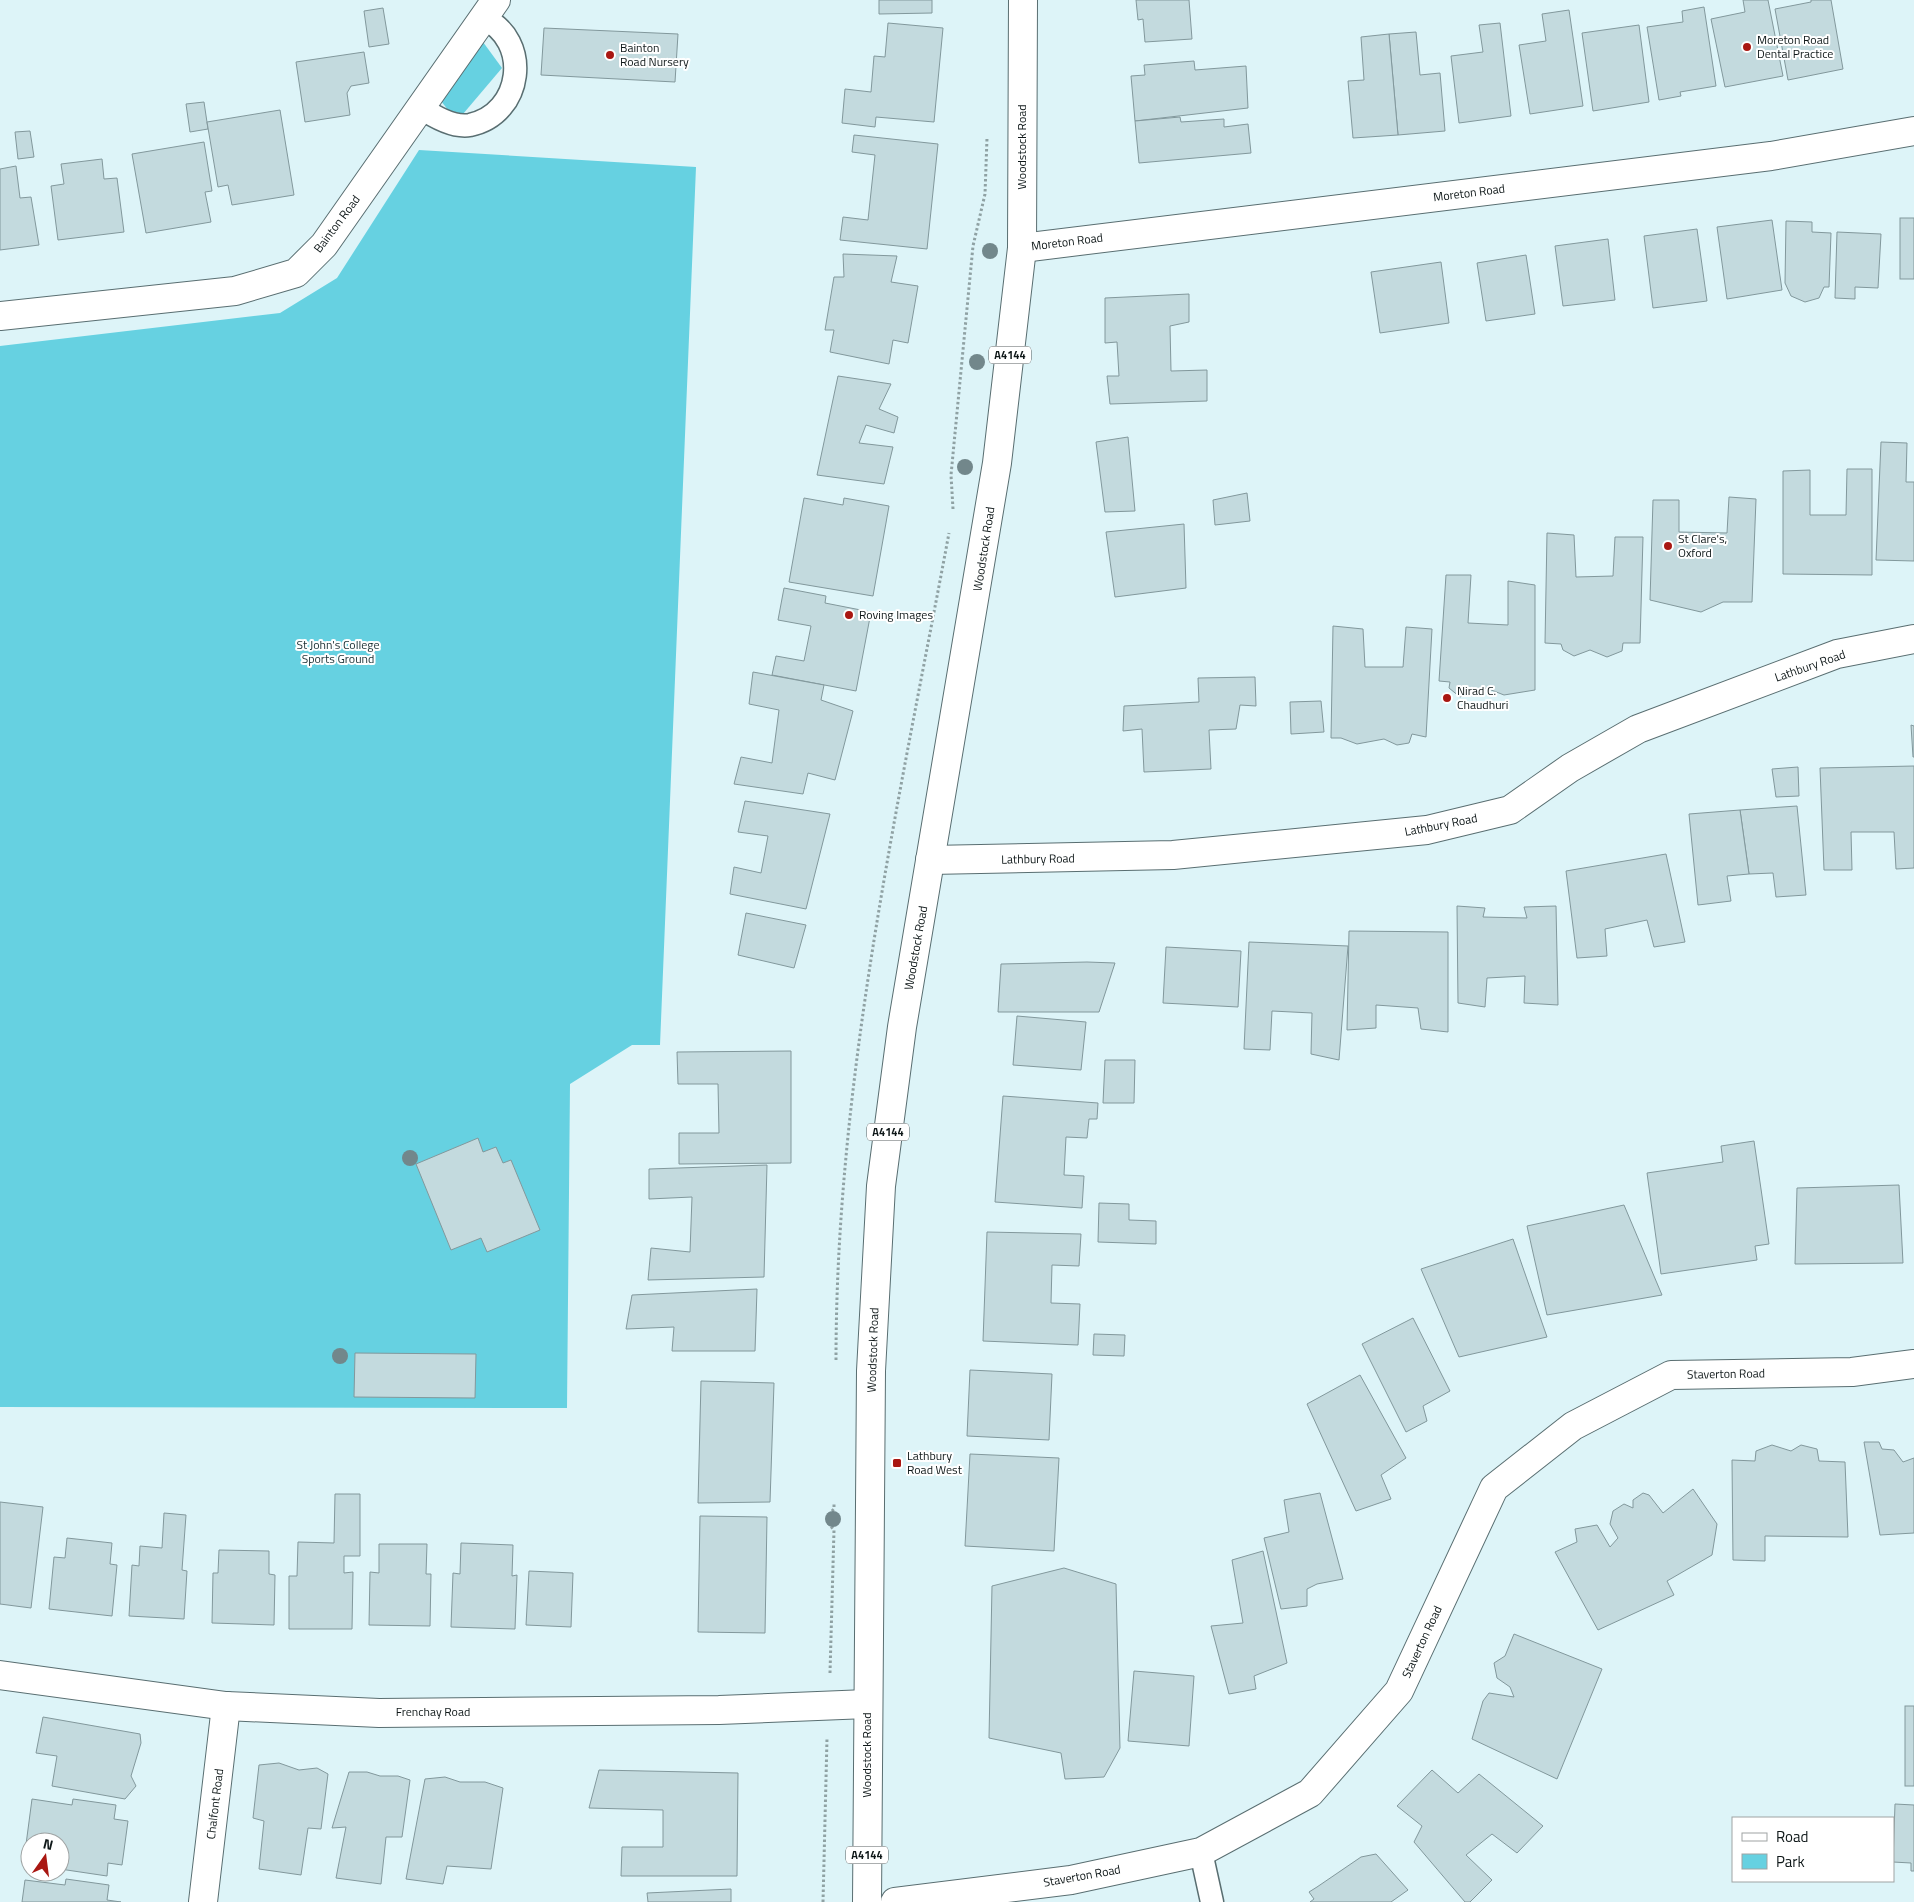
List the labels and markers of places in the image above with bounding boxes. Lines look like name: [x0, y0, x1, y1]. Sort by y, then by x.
place label: Moreton Road Dental Practice: [1757, 30, 1833, 63]
place label: Bainton Road Nursery: [620, 38, 689, 71]
marker: Moreton Road Dental Practice: [1741, 41, 1753, 53]
marker: Bainton Road Nursery: [604, 49, 616, 61]
place label: St Clare's, Oxford: [1678, 529, 1727, 562]
marker: St Clare's, Oxford: [1662, 540, 1674, 552]
place label: Roving Images: [859, 605, 933, 624]
marker: Roving Images: [843, 609, 855, 621]
place label: Nirad C. Chaudhuri: [1457, 681, 1508, 714]
marker: Nirad C. Chaudhuri: [1441, 692, 1453, 704]
place label: Lathbury Road West: [907, 1446, 963, 1479]
marker: Lathbury Road West: [891, 1457, 903, 1469]

